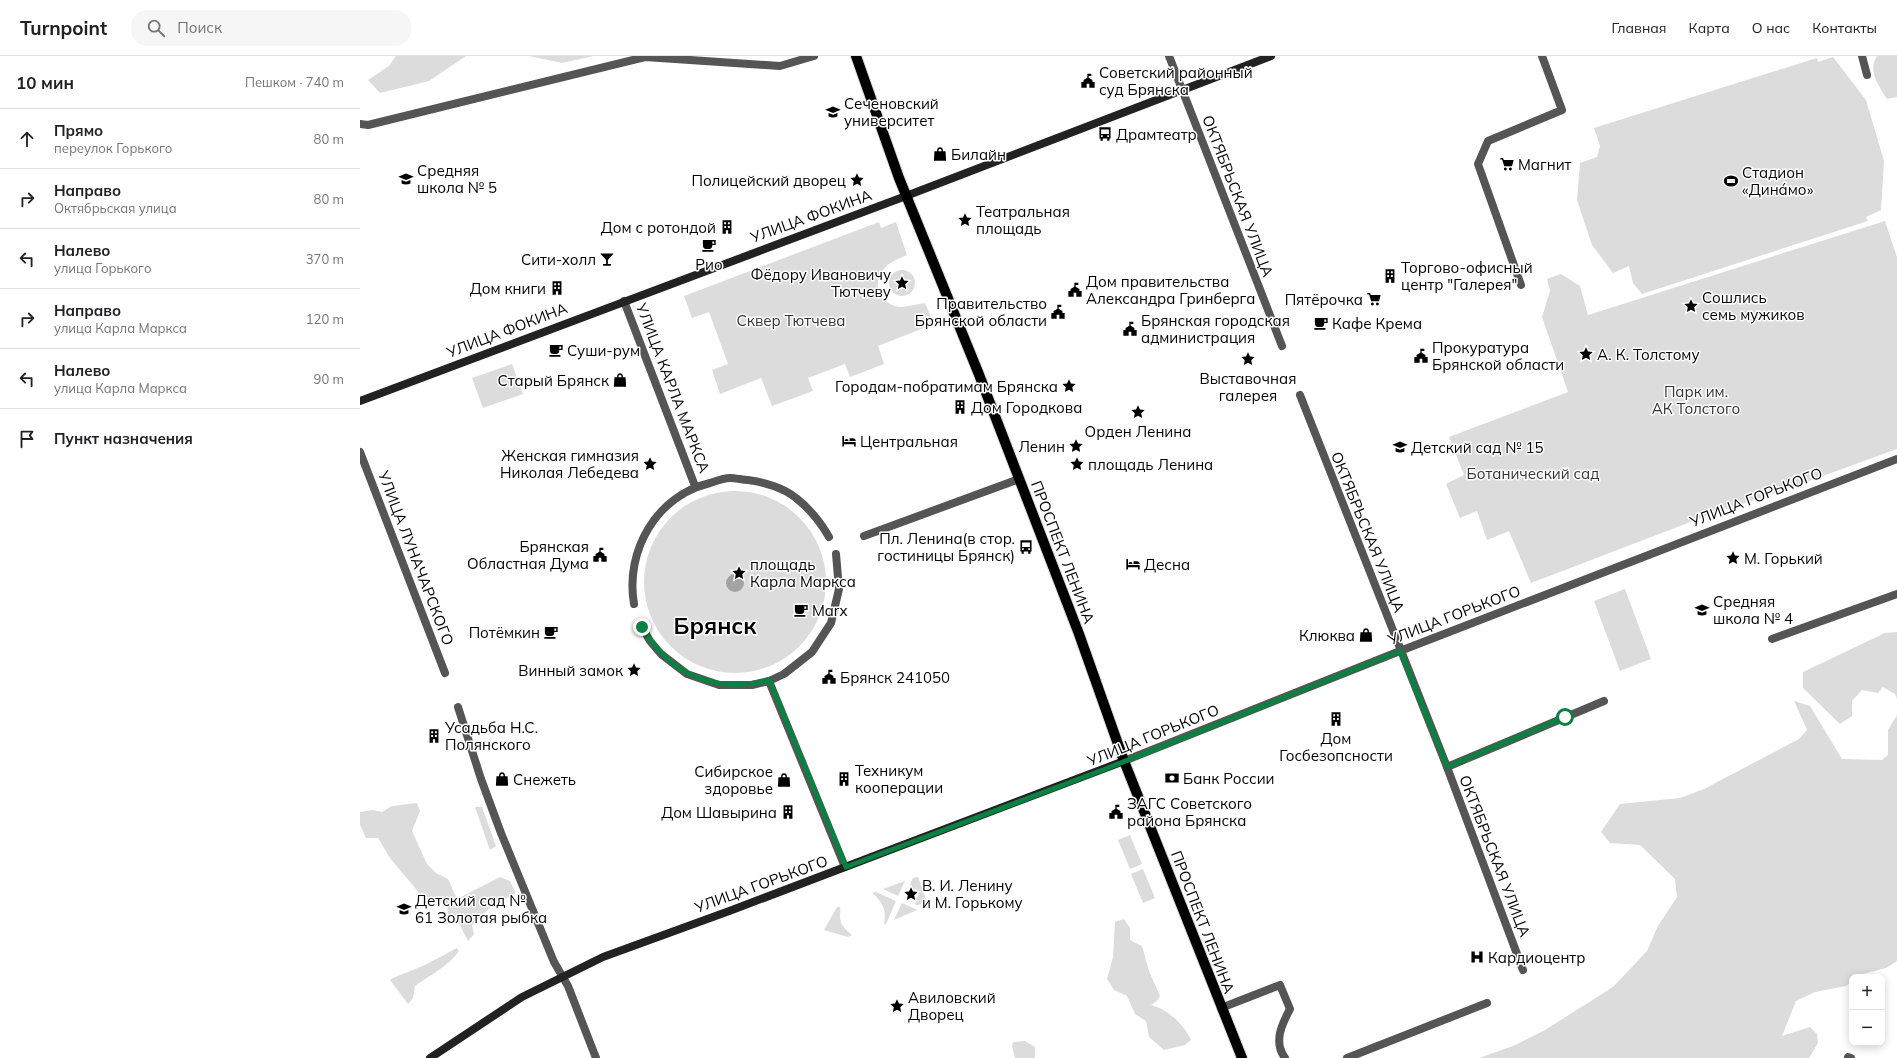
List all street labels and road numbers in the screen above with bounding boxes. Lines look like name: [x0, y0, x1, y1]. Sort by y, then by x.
street label: ОКТЯБРЬСКАЯ УЛИЦА: [1198, 112, 1278, 280]
street label: УЛИЦА ФОКИНА: [747, 185, 874, 247]
street label: УЛИЦА ФОКИНА: [443, 298, 570, 362]
street label: УЛИЦА КАРЛА МАРКСА: [631, 300, 714, 476]
street label: ОКТЯБРЬСКАЯ УЛИЦА: [1327, 449, 1409, 615]
street label: УЛИЦА ГОРЬКОГО: [1686, 463, 1825, 531]
street label: УЛИЦА ЛУНАЧАРСКОГО: [374, 467, 458, 648]
street label: ПРОСПЕКТ ЛЕНИНА: [1027, 478, 1099, 626]
street label: УЛИЦА ГОРЬКОГО: [1384, 581, 1523, 649]
street label: УЛИЦА ГОРЬКОГО: [1083, 700, 1222, 770]
street label: ОКТЯБРЬСКАЯ УЛИЦА: [1455, 772, 1535, 940]
street label: ПРОСПЕКТ ЛЕНИНА: [1167, 848, 1239, 996]
street label: УЛИЦА ГОРЬКОГО: [691, 851, 830, 917]

